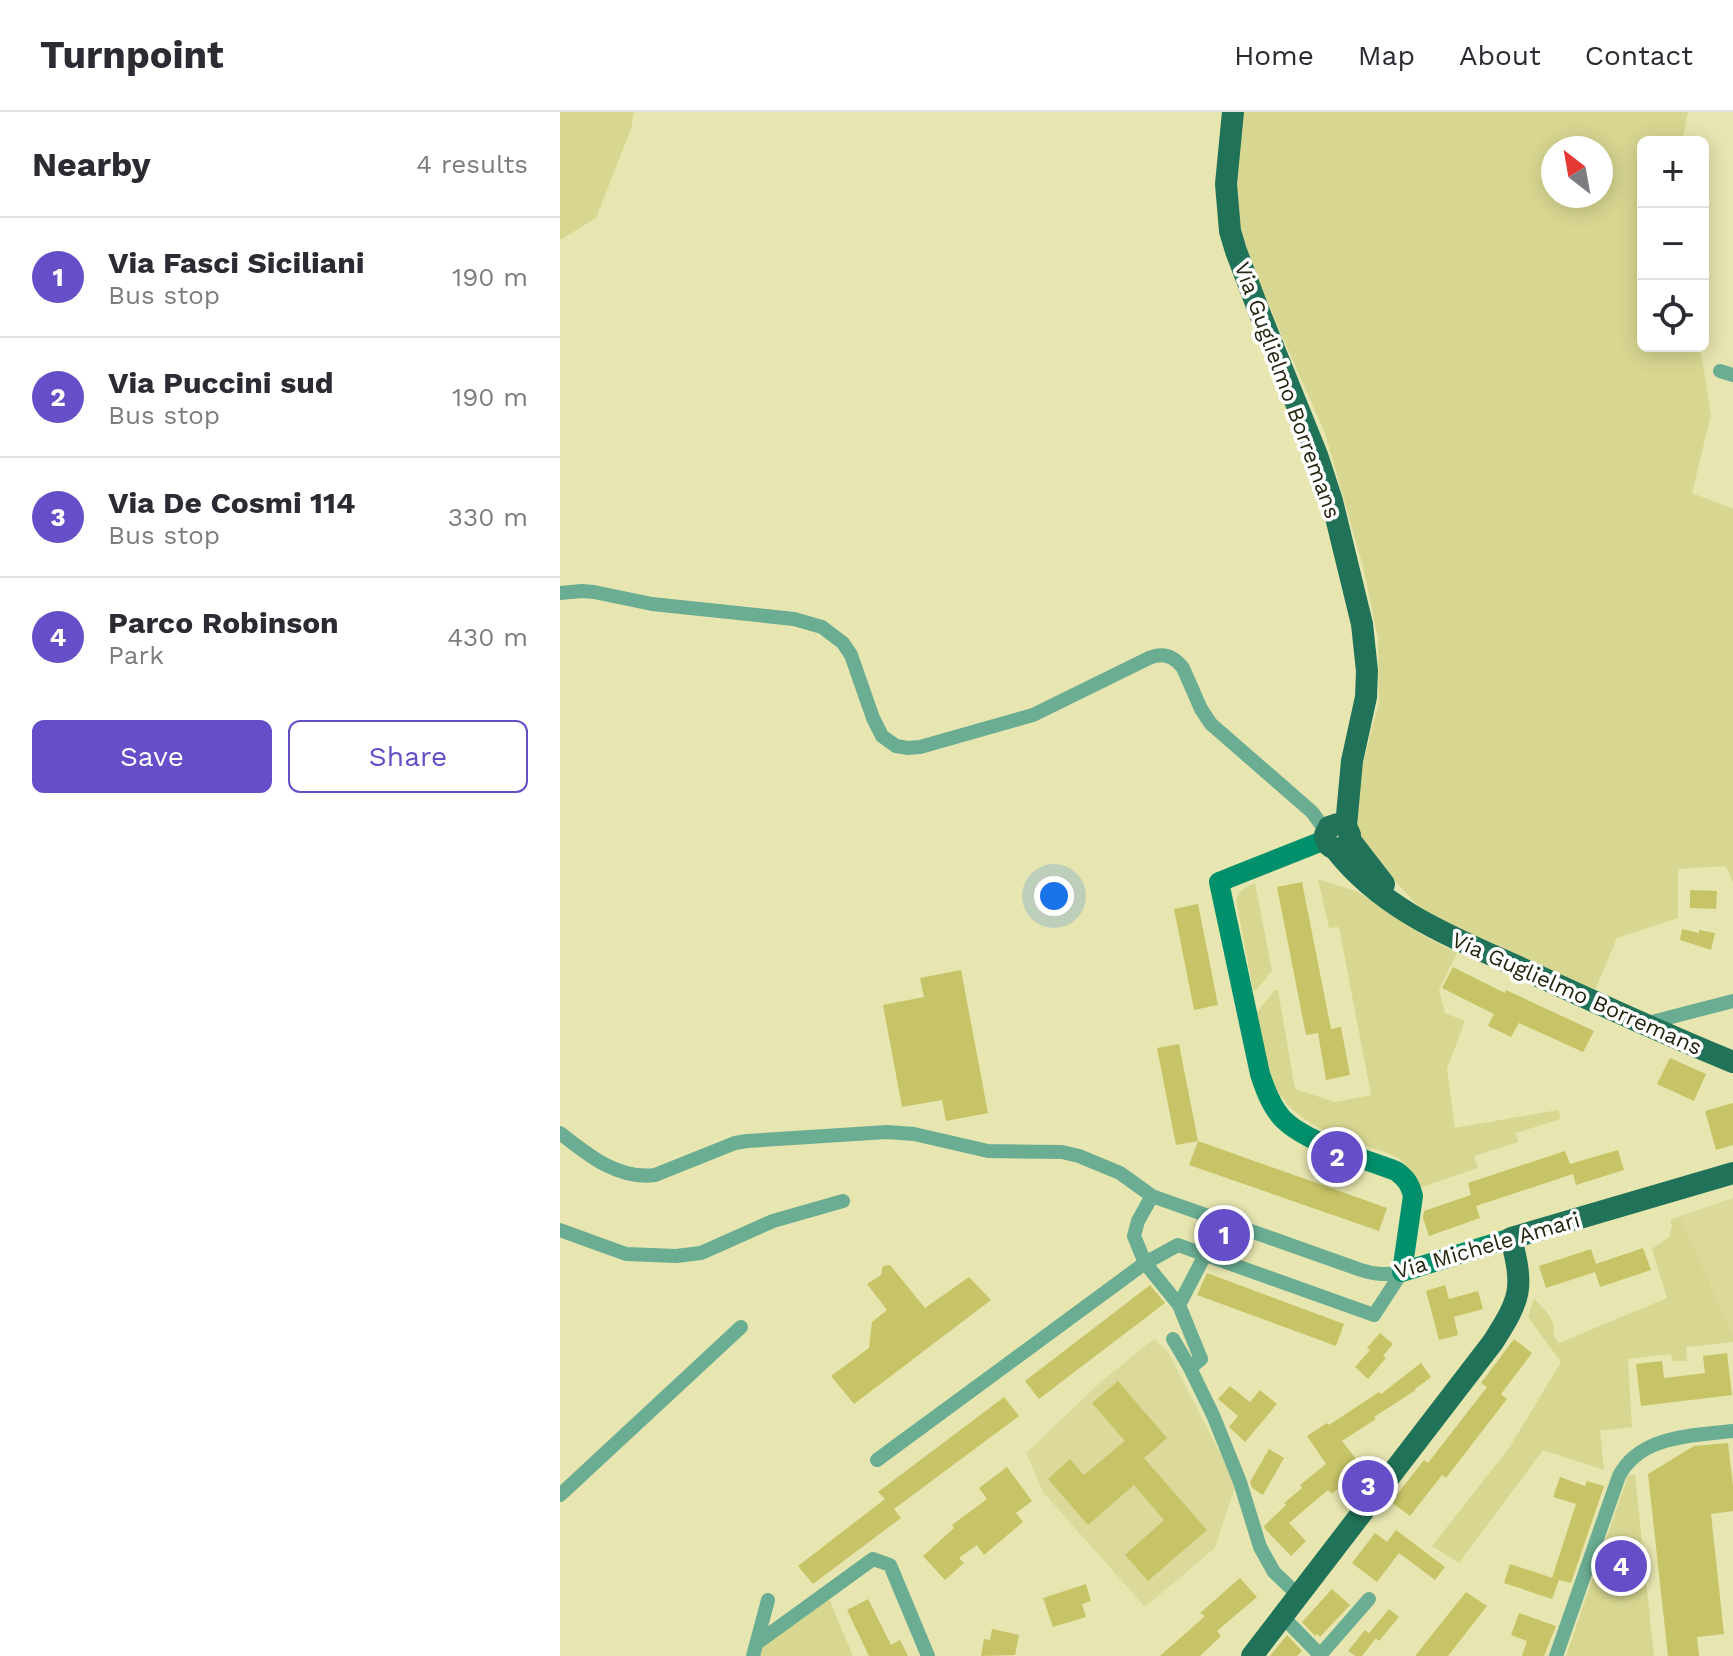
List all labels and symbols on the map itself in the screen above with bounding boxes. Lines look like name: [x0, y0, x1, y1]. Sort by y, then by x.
north arrow: [1541, 136, 1613, 208]
street label: Via Guglielmo Borremans: [1229, 259, 1346, 522]
your location: [1034, 876, 1074, 916]
street label: Via Guglielmo Borremans: [1448, 927, 1706, 1060]
pin: 2: [1311, 1127, 1363, 1187]
pin: 1: [1198, 1205, 1250, 1265]
street label: Via Michele Amari: [1392, 1207, 1583, 1284]
pin: 3: [1342, 1456, 1394, 1516]
pin: 4: [1595, 1536, 1647, 1596]

